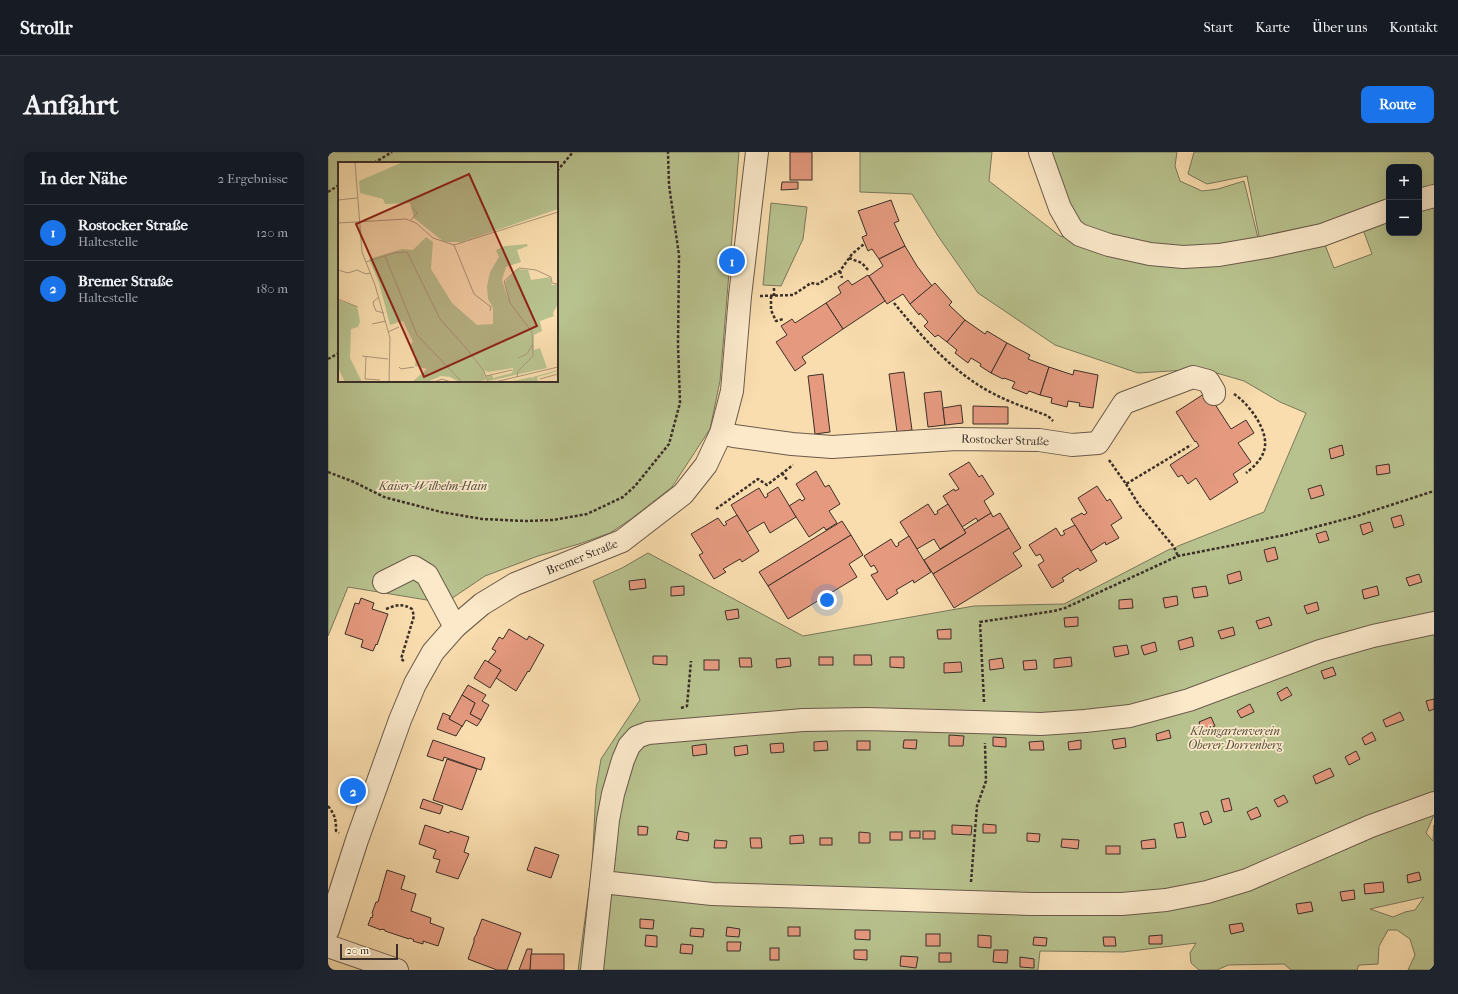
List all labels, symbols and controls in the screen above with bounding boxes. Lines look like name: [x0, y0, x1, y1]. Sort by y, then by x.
text: Strollr: [20, 17, 73, 39]
text: Start: [1204, 19, 1233, 36]
text: Karte: [1255, 19, 1290, 36]
text: Über uns: [1312, 19, 1367, 36]
text: Kontakt: [1389, 19, 1438, 36]
button: Route: [1361, 86, 1434, 123]
text: Anfahrt: [24, 88, 118, 121]
inset map: [338, 162, 558, 382]
map controls: [1386, 164, 1422, 236]
button: +: [1386, 164, 1422, 200]
text: In der Nähe: [40, 168, 127, 188]
text: 2 Ergebnisse: [218, 171, 288, 186]
button: −: [1386, 200, 1422, 236]
text: Rostocker Straße: [78, 216, 188, 234]
text: 1: [51, 225, 55, 240]
text: 120 m: [256, 225, 288, 240]
text: Haltestelle: [78, 234, 138, 249]
pin: 1: [719, 246, 745, 276]
text: Bremer Straße: [78, 272, 173, 290]
text: 2: [50, 281, 56, 296]
text: 180 m: [256, 281, 288, 296]
text: Haltestelle: [78, 290, 138, 305]
street label: Rostocker Straße: [961, 431, 1049, 449]
park label: Kaiser-Wilhelm-Hain: [378, 479, 488, 493]
street label: Bremer Straße: [544, 536, 620, 578]
your location: [817, 590, 837, 610]
park label: Kleingartenverein Oberer Dorrenberg: [1188, 724, 1282, 752]
pin: 2: [340, 776, 366, 806]
scale bar: [340, 942, 398, 961]
text: 20 m: [346, 944, 369, 957]

